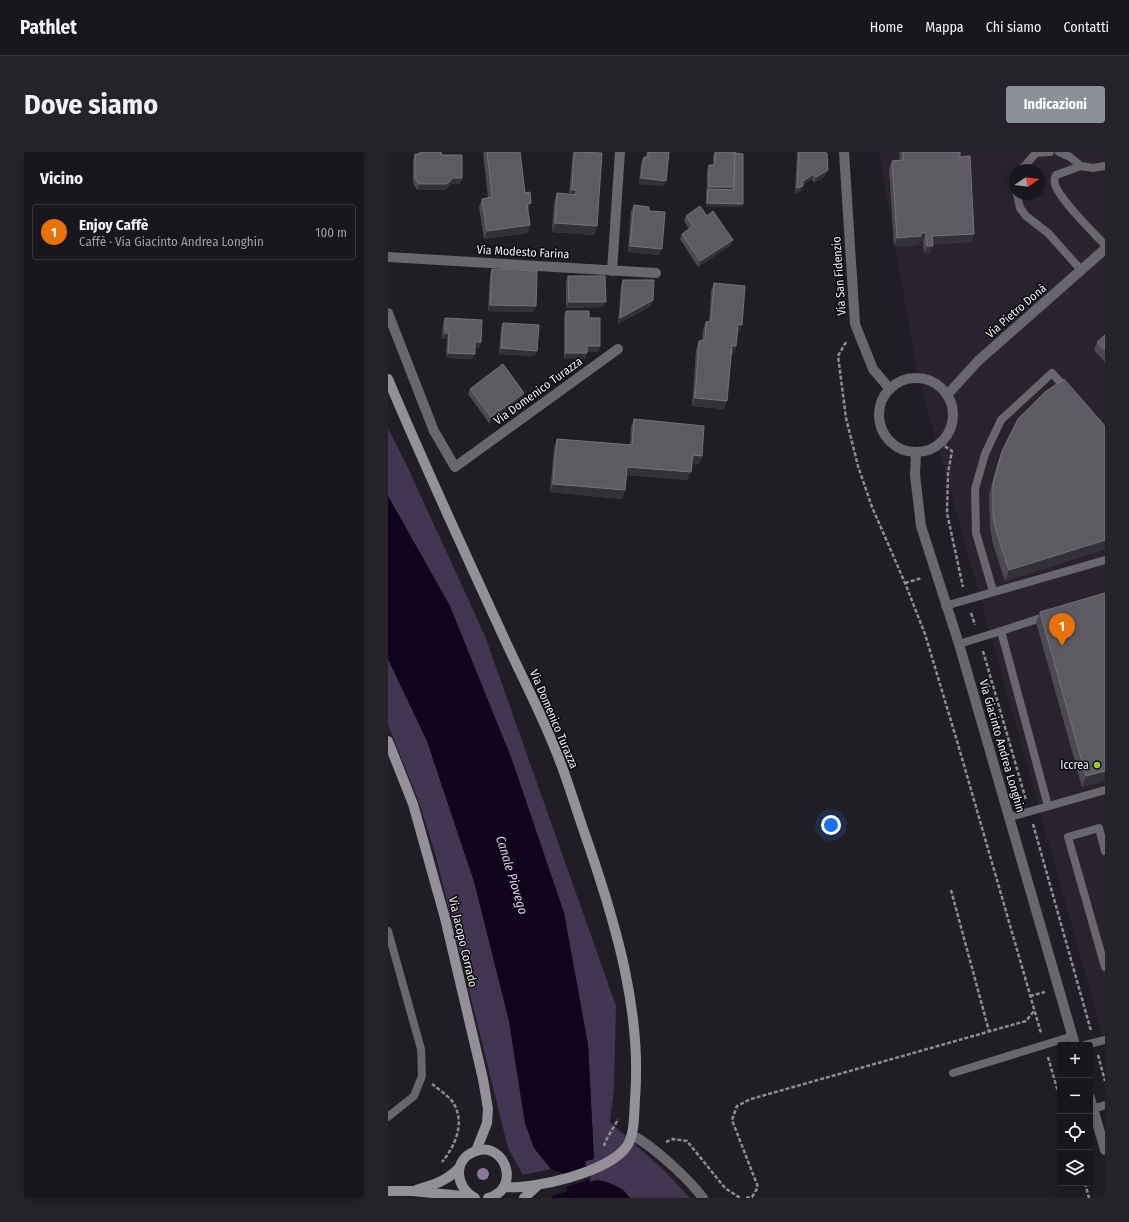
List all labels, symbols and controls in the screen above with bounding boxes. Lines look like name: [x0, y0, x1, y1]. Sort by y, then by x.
text: Pathlet: [20, 16, 77, 39]
text: Home: [870, 19, 903, 36]
text: Mappa: [925, 19, 964, 36]
text: Chi siamo: [986, 19, 1041, 36]
text: Contatti: [1063, 19, 1109, 36]
button: Indicazioni: [1006, 86, 1105, 123]
text: Dove siamo: [24, 88, 158, 121]
north arrow: [1009, 164, 1045, 200]
text: Vicino: [40, 168, 83, 189]
text: Enjoy Caffè: [79, 216, 148, 234]
text: 1: [51, 225, 57, 240]
text: 100 m: [315, 225, 347, 240]
text: Caffè · Via Giacinto Andrea Longhin: [79, 234, 264, 249]
street label: Via San Fidenzio: [829, 236, 849, 316]
street label: Via Modesto Farina: [476, 243, 570, 261]
street label: Via Pietro Donà: [983, 281, 1049, 341]
street label: Via Domenico Turazza: [491, 354, 585, 428]
pin: 1: [1049, 613, 1075, 646]
street label: Via Domenico Turazza: [527, 668, 581, 771]
street label: Via Giacinto Andrea Longhin: [976, 678, 1028, 814]
place label: Iccrea: [1060, 758, 1089, 772]
marker: Iccrea: [1092, 760, 1102, 770]
your location: [821, 815, 841, 835]
water label: Canale Piovego: [493, 834, 531, 916]
street label: Via Jacopo Corrado: [446, 895, 480, 989]
map controls: [1057, 1042, 1093, 1186]
button: +: [1057, 1042, 1093, 1078]
button: −: [1057, 1078, 1093, 1114]
button: locate: [1057, 1114, 1093, 1150]
button: layers: [1057, 1150, 1093, 1186]

